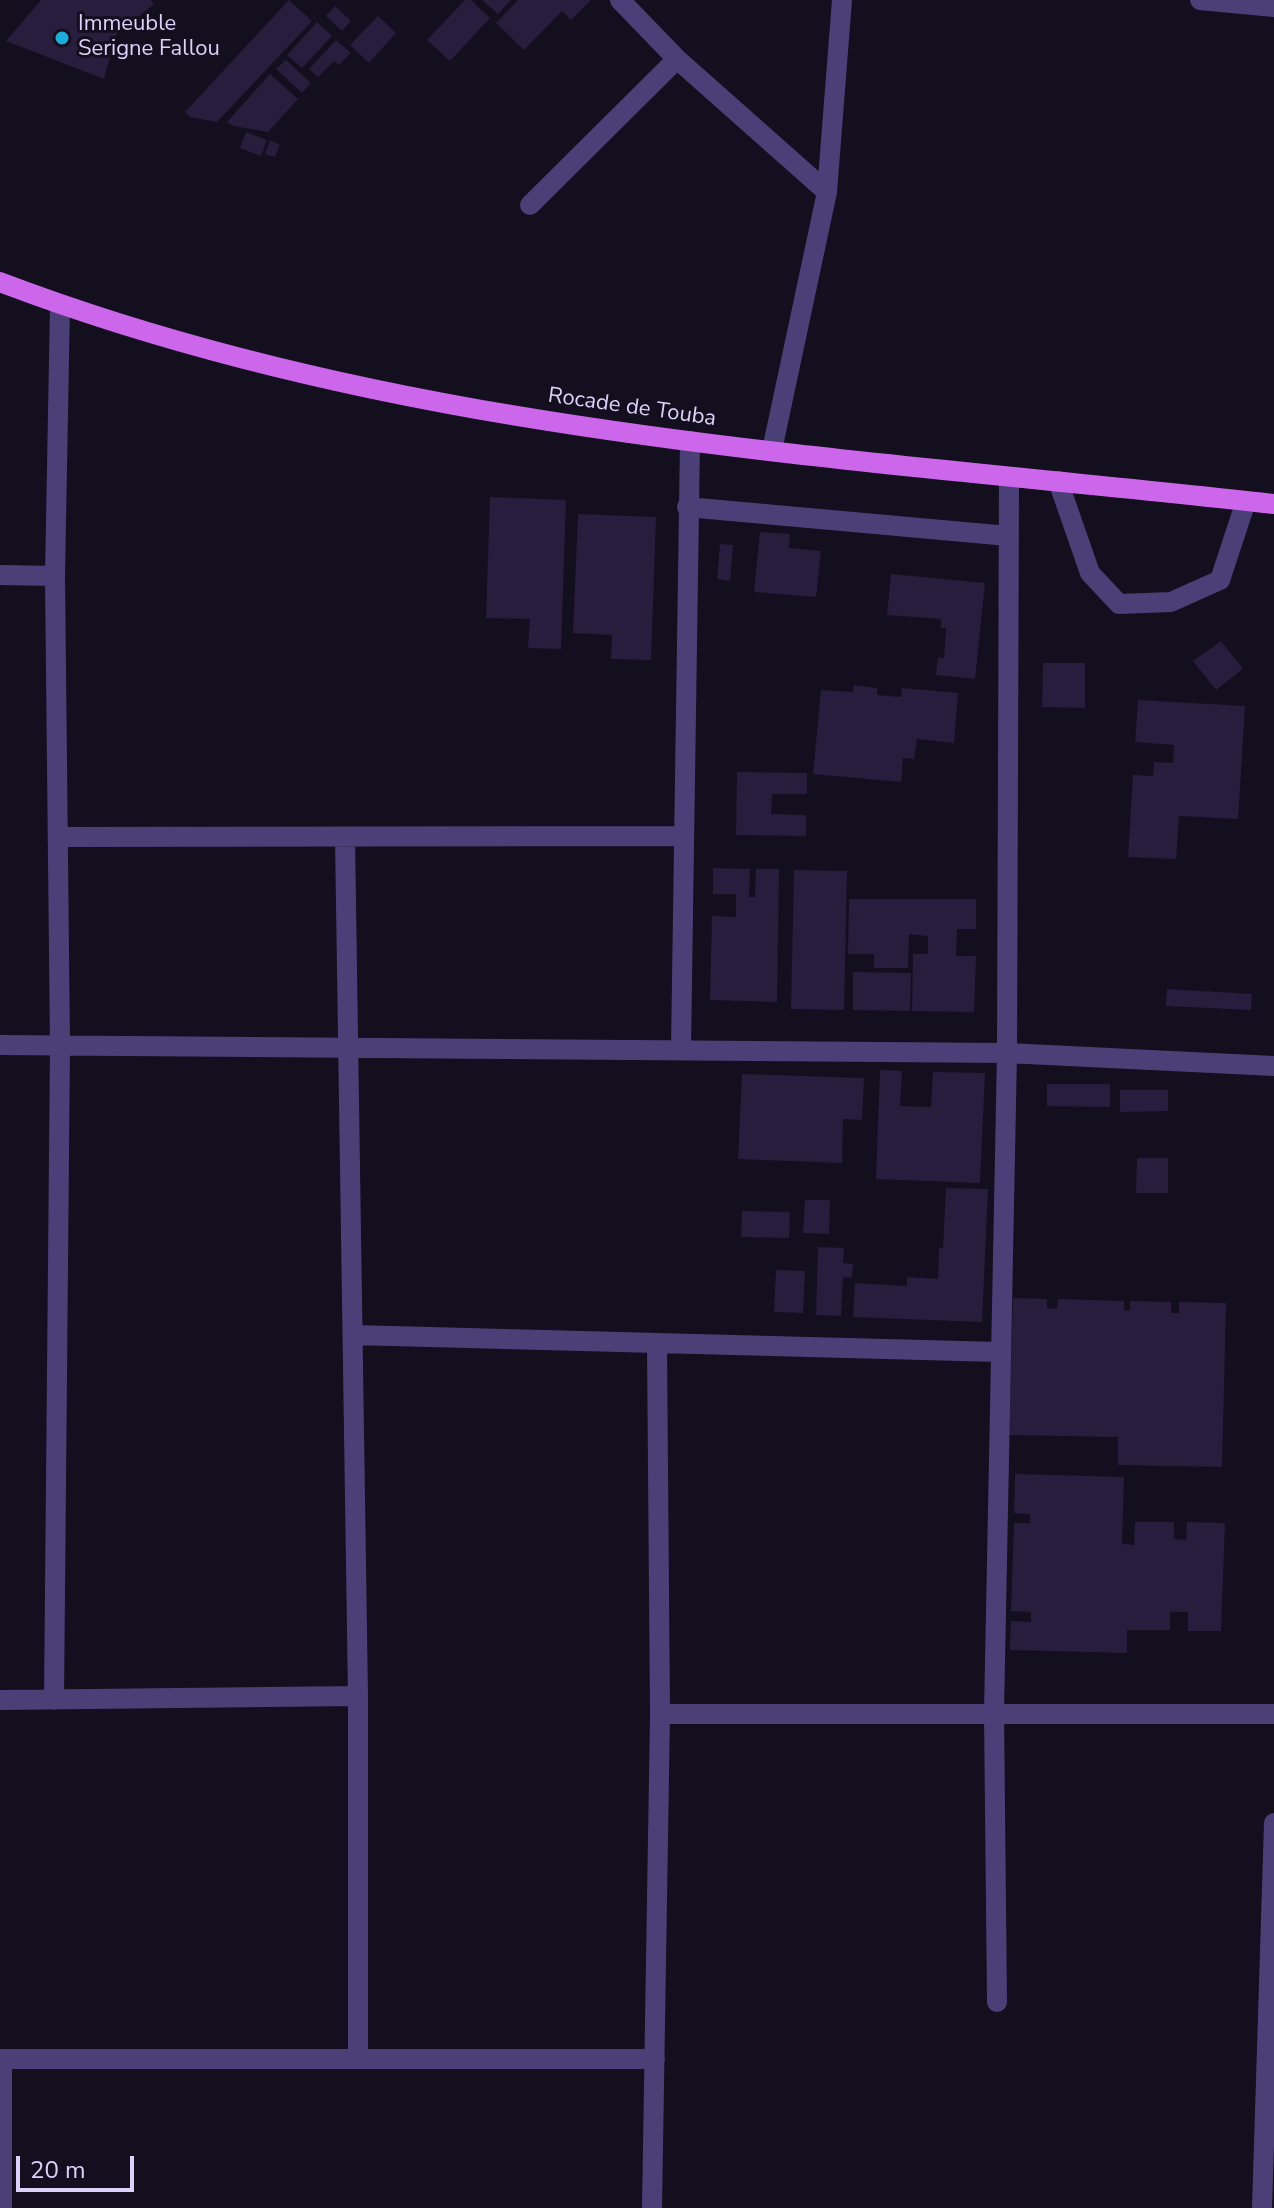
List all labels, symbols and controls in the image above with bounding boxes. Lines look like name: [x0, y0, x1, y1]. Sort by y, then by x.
place label: Immeuble Serigne Fallou: [78, 12, 220, 64]
marker: Immeuble Serigne Fallou: [53, 29, 71, 47]
street label: Rocade de Touba: [546, 383, 718, 433]
scale bar: [20, 2140, 138, 2190]
text: 20 m: [30, 2154, 86, 2186]

